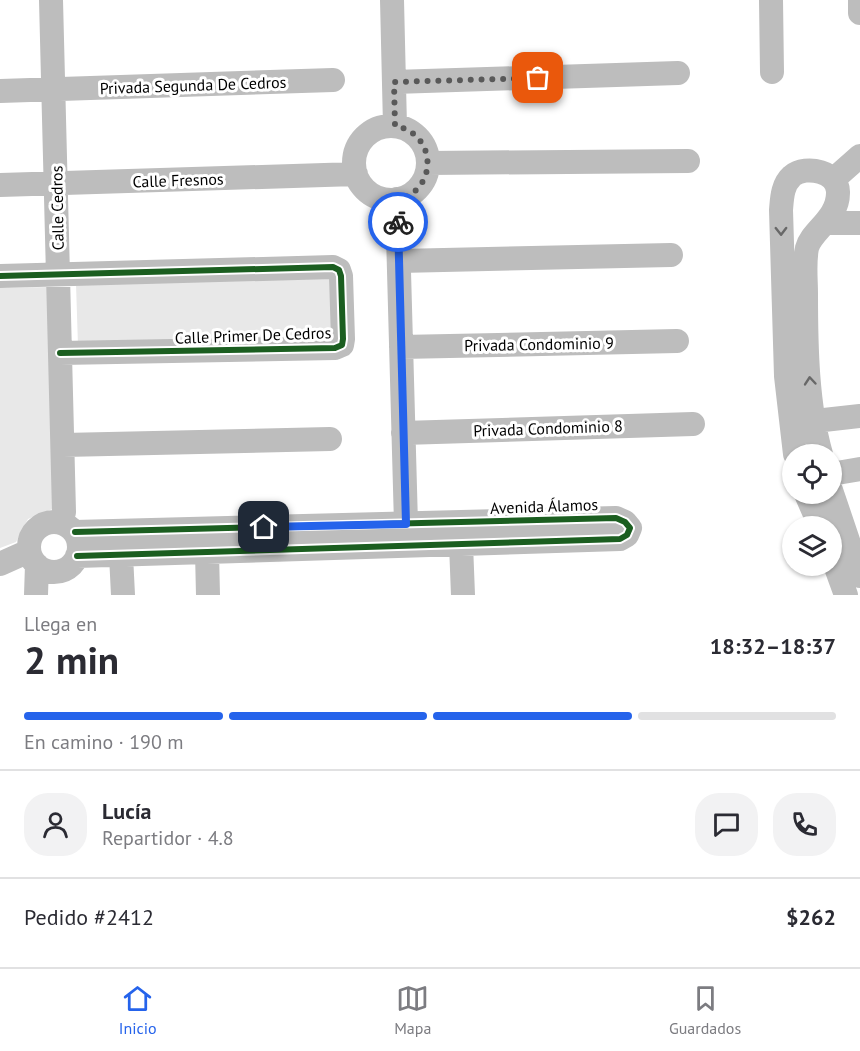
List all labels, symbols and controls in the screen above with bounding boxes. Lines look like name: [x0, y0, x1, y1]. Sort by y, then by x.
pin: [512, 52, 563, 103]
icon: bag: [521, 61, 554, 94]
street label: Privada Segunda De Cedros: [99, 72, 287, 98]
street label: Calle Cedros: [46, 165, 68, 250]
street label: Calle Fresnos: [132, 168, 224, 192]
courier: [368, 192, 428, 252]
icon: bike: [382, 206, 415, 239]
one-way arrow: [775, 227, 787, 236]
street label: Calle Primer De Cedros: [174, 322, 332, 348]
street label: Privada Condominio 9: [464, 333, 614, 355]
one-way arrow: [804, 377, 817, 386]
street label: Privada Condominio 8: [473, 415, 623, 441]
map controls: [782, 444, 842, 576]
button: locate: [782, 444, 842, 504]
street label: Avenida Álamos: [490, 494, 599, 518]
pin: [238, 501, 289, 552]
icon: home: [247, 510, 280, 543]
button: layers: [782, 516, 842, 576]
text: Llega en: [24, 611, 97, 637]
text: 18:32–18:37: [710, 632, 836, 660]
text: 2 min: [24, 634, 119, 685]
text: En camino · 190 m: [24, 729, 184, 755]
button: person: [24, 793, 87, 856]
button: chat: [695, 793, 758, 856]
button: phone: [773, 793, 836, 856]
text: Lucía: [102, 797, 152, 825]
text: Repartidor · 4.8: [102, 825, 234, 851]
text: Pedido #2412: [24, 903, 154, 931]
text: $262: [786, 903, 836, 931]
tab: Inicio: [119, 982, 157, 1038]
tab: Mapa: [394, 982, 431, 1038]
tab: Guardados: [669, 982, 741, 1038]

